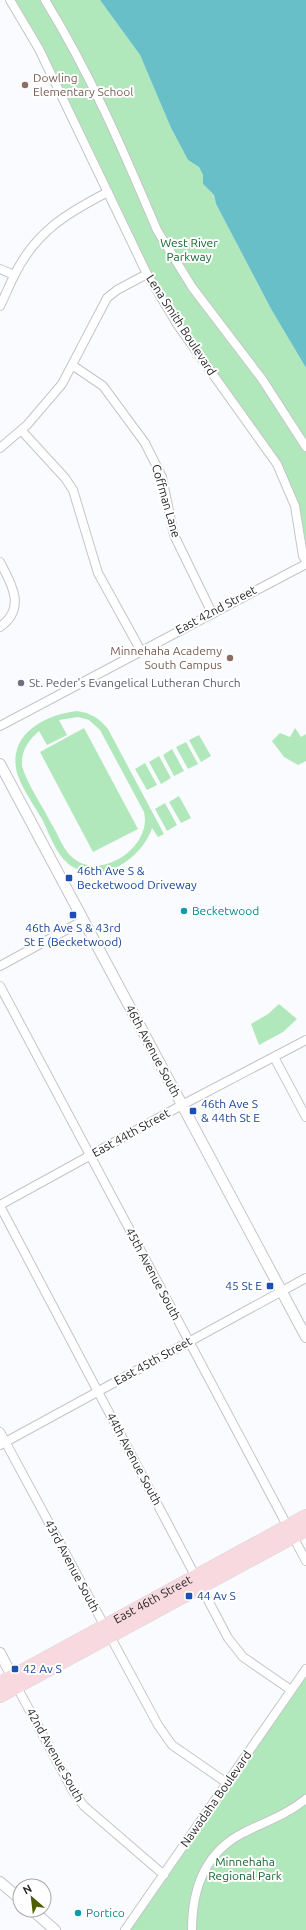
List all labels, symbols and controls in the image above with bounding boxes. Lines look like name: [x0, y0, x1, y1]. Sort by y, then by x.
place label: Dowling Elementary School: [33, 71, 133, 98]
marker: Dowling Elementary School: [20, 80, 30, 90]
park label: West River Parkway: [160, 236, 218, 263]
street label: Lena Smith Boulevard: [144, 272, 219, 377]
street label: Coffman Lane: [150, 463, 183, 539]
street label: East 42nd Street: [173, 583, 258, 636]
place label: Minnehaha Academy South Campus: [110, 644, 222, 671]
marker: Minnehaha Academy South Campus: [225, 653, 235, 663]
place label: St. Peder's Evangelical Lutheran Church: [29, 676, 241, 689]
marker: St. Peder's Evangelical Lutheran Church: [16, 678, 26, 688]
place label: 46th Ave S & Becketwood Driveway: [77, 864, 197, 891]
marker: 46th Ave S & Becketwood Driveway: [64, 873, 74, 883]
place label: Becketwood: [192, 904, 259, 917]
marker: Becketwood: [179, 906, 189, 916]
marker: 46th Ave S & 43rd St E (Becketwood): [68, 910, 78, 920]
place label: 46th Ave S & 43rd St E (Becketwood): [24, 921, 122, 949]
street label: 46th Avenue South: [124, 1002, 183, 1099]
place label: 46th Ave S & 44th St E: [201, 1097, 260, 1124]
street label: East 44th Street: [90, 1106, 172, 1159]
marker: 46th Ave S & 44th St E: [188, 1106, 198, 1116]
street label: 45th Avenue South: [124, 1225, 183, 1322]
place label: 45 St E: [225, 1279, 262, 1292]
marker: 45 St E: [265, 1281, 275, 1291]
street label: East 45th Street: [112, 1334, 194, 1387]
street label: 44th Avenue South: [105, 1410, 164, 1507]
street label: 43rd Avenue South: [43, 1517, 102, 1614]
street label: East 46th Street: [111, 1573, 194, 1626]
place label: 44 Av S: [197, 1589, 236, 1602]
marker: 44 Av S: [184, 1591, 194, 1601]
place label: 42 Av S: [23, 1662, 62, 1675]
marker: 42 Av S: [10, 1664, 20, 1674]
street label: 42nd Avenue South: [24, 1706, 87, 1804]
street label: Nawadaha Boulevard: [178, 1748, 254, 1849]
park label: Minnehaha Regional Park: [208, 1855, 282, 1882]
north arrow: [12, 1878, 52, 1918]
text: N: [21, 1882, 34, 1896]
place label: Portico: [86, 1906, 125, 1919]
marker: Portico: [73, 1908, 83, 1918]

